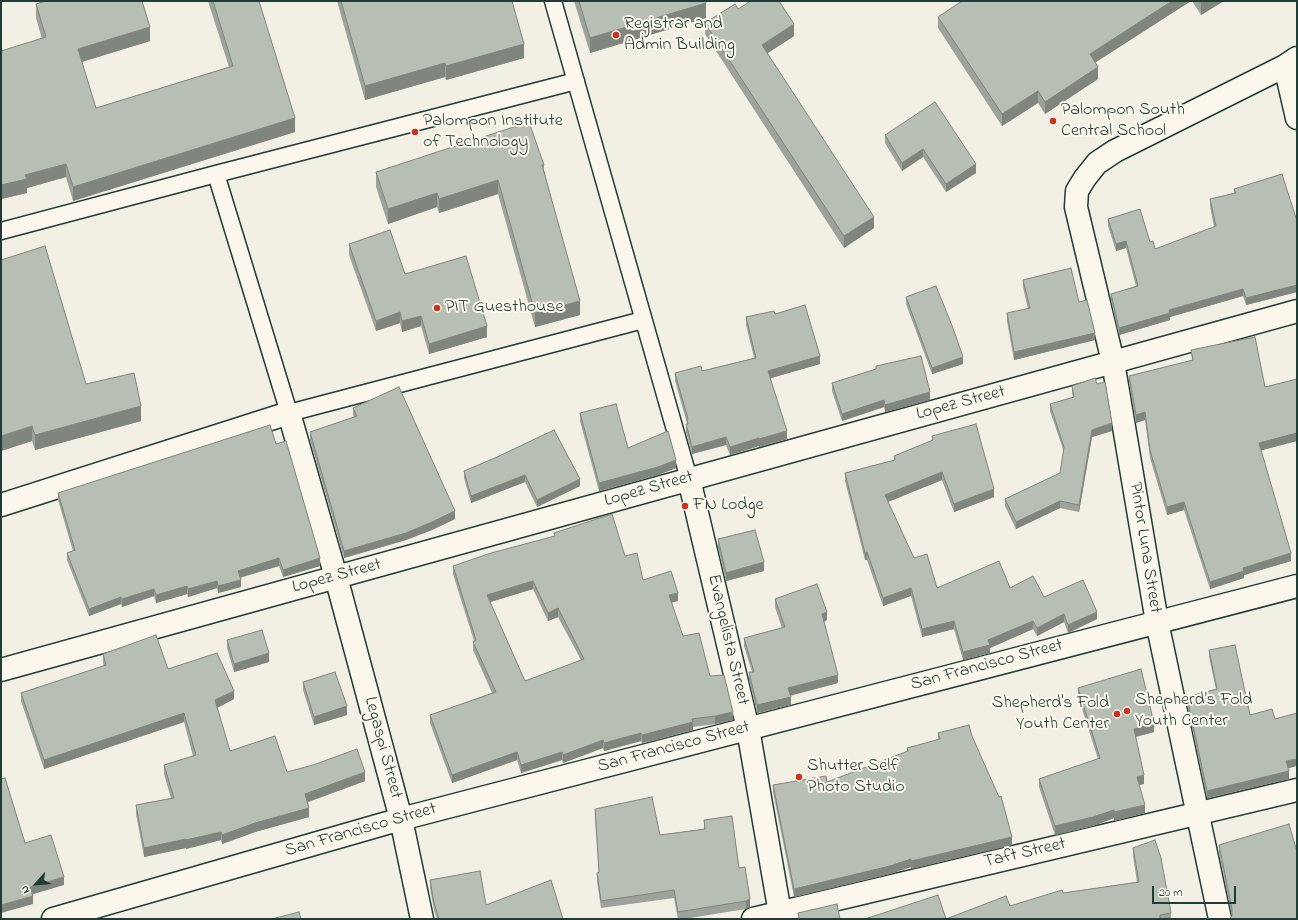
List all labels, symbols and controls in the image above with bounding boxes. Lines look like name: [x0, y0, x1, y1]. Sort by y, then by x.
place label: Registrar and Admin Building: [624, 14, 735, 56]
marker: Registrar and Admin Building: [611, 30, 621, 40]
place label: Palompon South Central School: [1061, 100, 1185, 142]
place label: Palompon Institute of Technology: [423, 111, 563, 154]
marker: Palompon South Central School: [1048, 116, 1058, 126]
marker: Palompon Institute of Technology: [410, 127, 420, 137]
place label: PIT Guesthouse: [445, 297, 564, 319]
marker: PIT Guesthouse: [432, 303, 442, 313]
street label: Lopez Street: [914, 382, 1008, 426]
street label: Lopez Street: [602, 467, 696, 513]
street label: Pintor Luna Street: [1123, 481, 1165, 615]
place label: FN Lodge: [693, 495, 764, 517]
marker: FN Lodge: [680, 501, 690, 511]
street label: Lopez Street: [290, 555, 384, 599]
street label: Evangelista Street: [701, 572, 753, 708]
street label: San Francisco Street: [909, 635, 1065, 697]
place label: Shepherd’s Fold Youth Center: [1135, 690, 1252, 732]
place label: Shepherd's Fold Youth Center: [992, 693, 1109, 736]
street label: Legaspi Street: [358, 695, 406, 801]
marker: Shepherd’s Fold Youth Center: [1122, 706, 1132, 716]
marker: Shepherd's Fold Youth Center: [1112, 709, 1122, 719]
street label: San Francisco Street: [596, 717, 752, 779]
place label: Shutter Self Photo Studio: [807, 756, 905, 798]
marker: Shutter Self Photo Studio: [794, 772, 804, 782]
street label: San Francisco Street: [283, 799, 439, 863]
street label: Taft Street: [982, 834, 1068, 874]
north arrow: [16, 864, 56, 904]
scale bar: [1154, 878, 1238, 904]
text: N: [16, 883, 34, 896]
text: 20 m: [1159, 884, 1182, 902]

